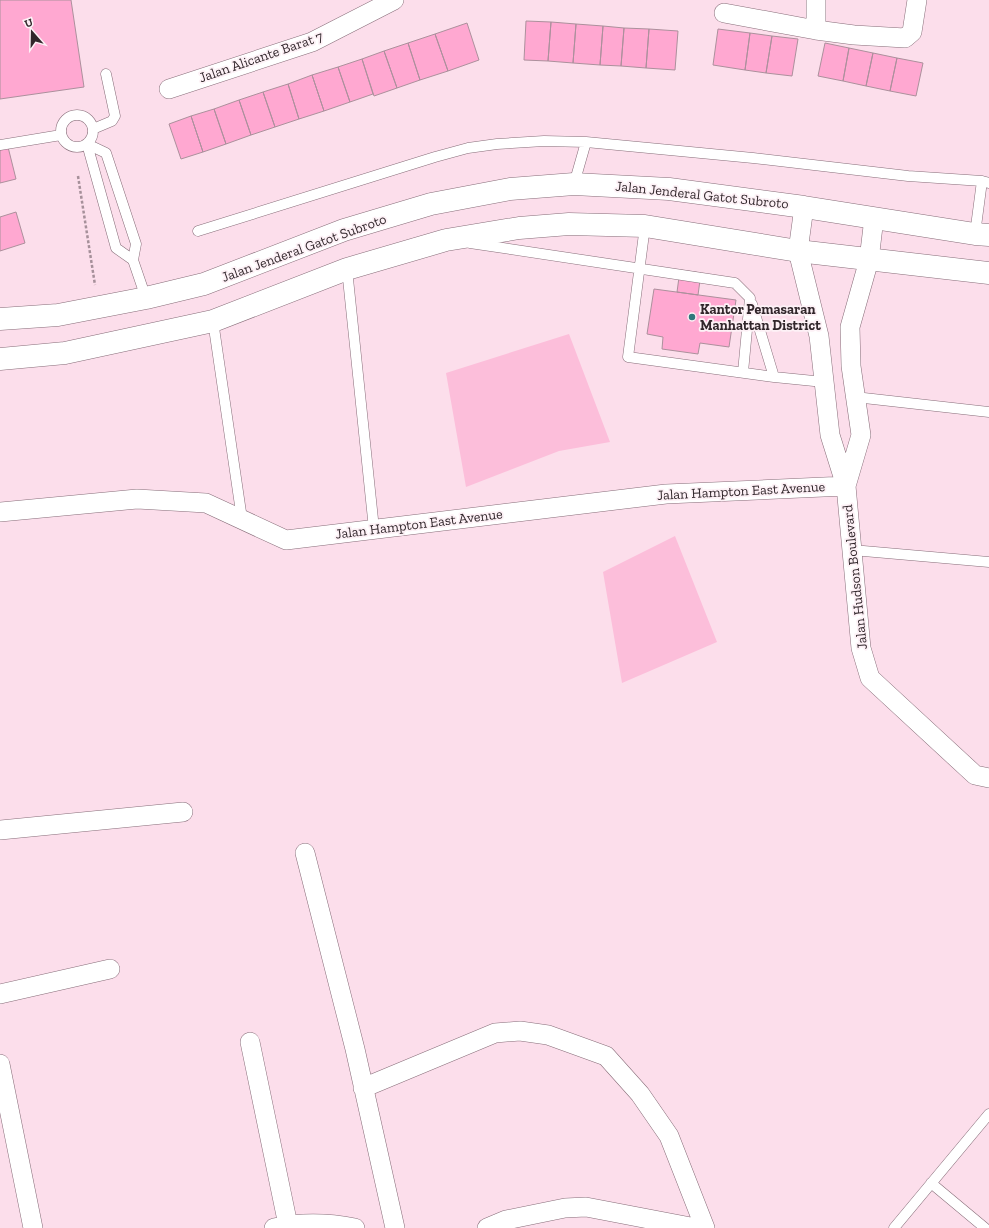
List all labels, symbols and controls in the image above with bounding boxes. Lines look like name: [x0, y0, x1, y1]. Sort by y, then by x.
north arrow: [12, 12, 52, 52]
text: U: [23, 16, 35, 31]
street label: Jalan Alicante Barat 7: [197, 28, 326, 86]
street label: Jalan Jenderal Gatot Subroto: [615, 177, 789, 213]
street label: Jalan Jenderal Gatot Subroto: [219, 210, 389, 286]
place label: Kantor Pemasaran Manhattan District: [700, 301, 821, 334]
marker: Kantor Pemasaran Manhattan District: [687, 312, 697, 322]
street label: Jalan Hampton East Avenue: [656, 478, 826, 504]
street label: Jalan Hudson Boulevard: [839, 503, 871, 650]
street label: Jalan Hampton East Avenue: [334, 505, 504, 543]

